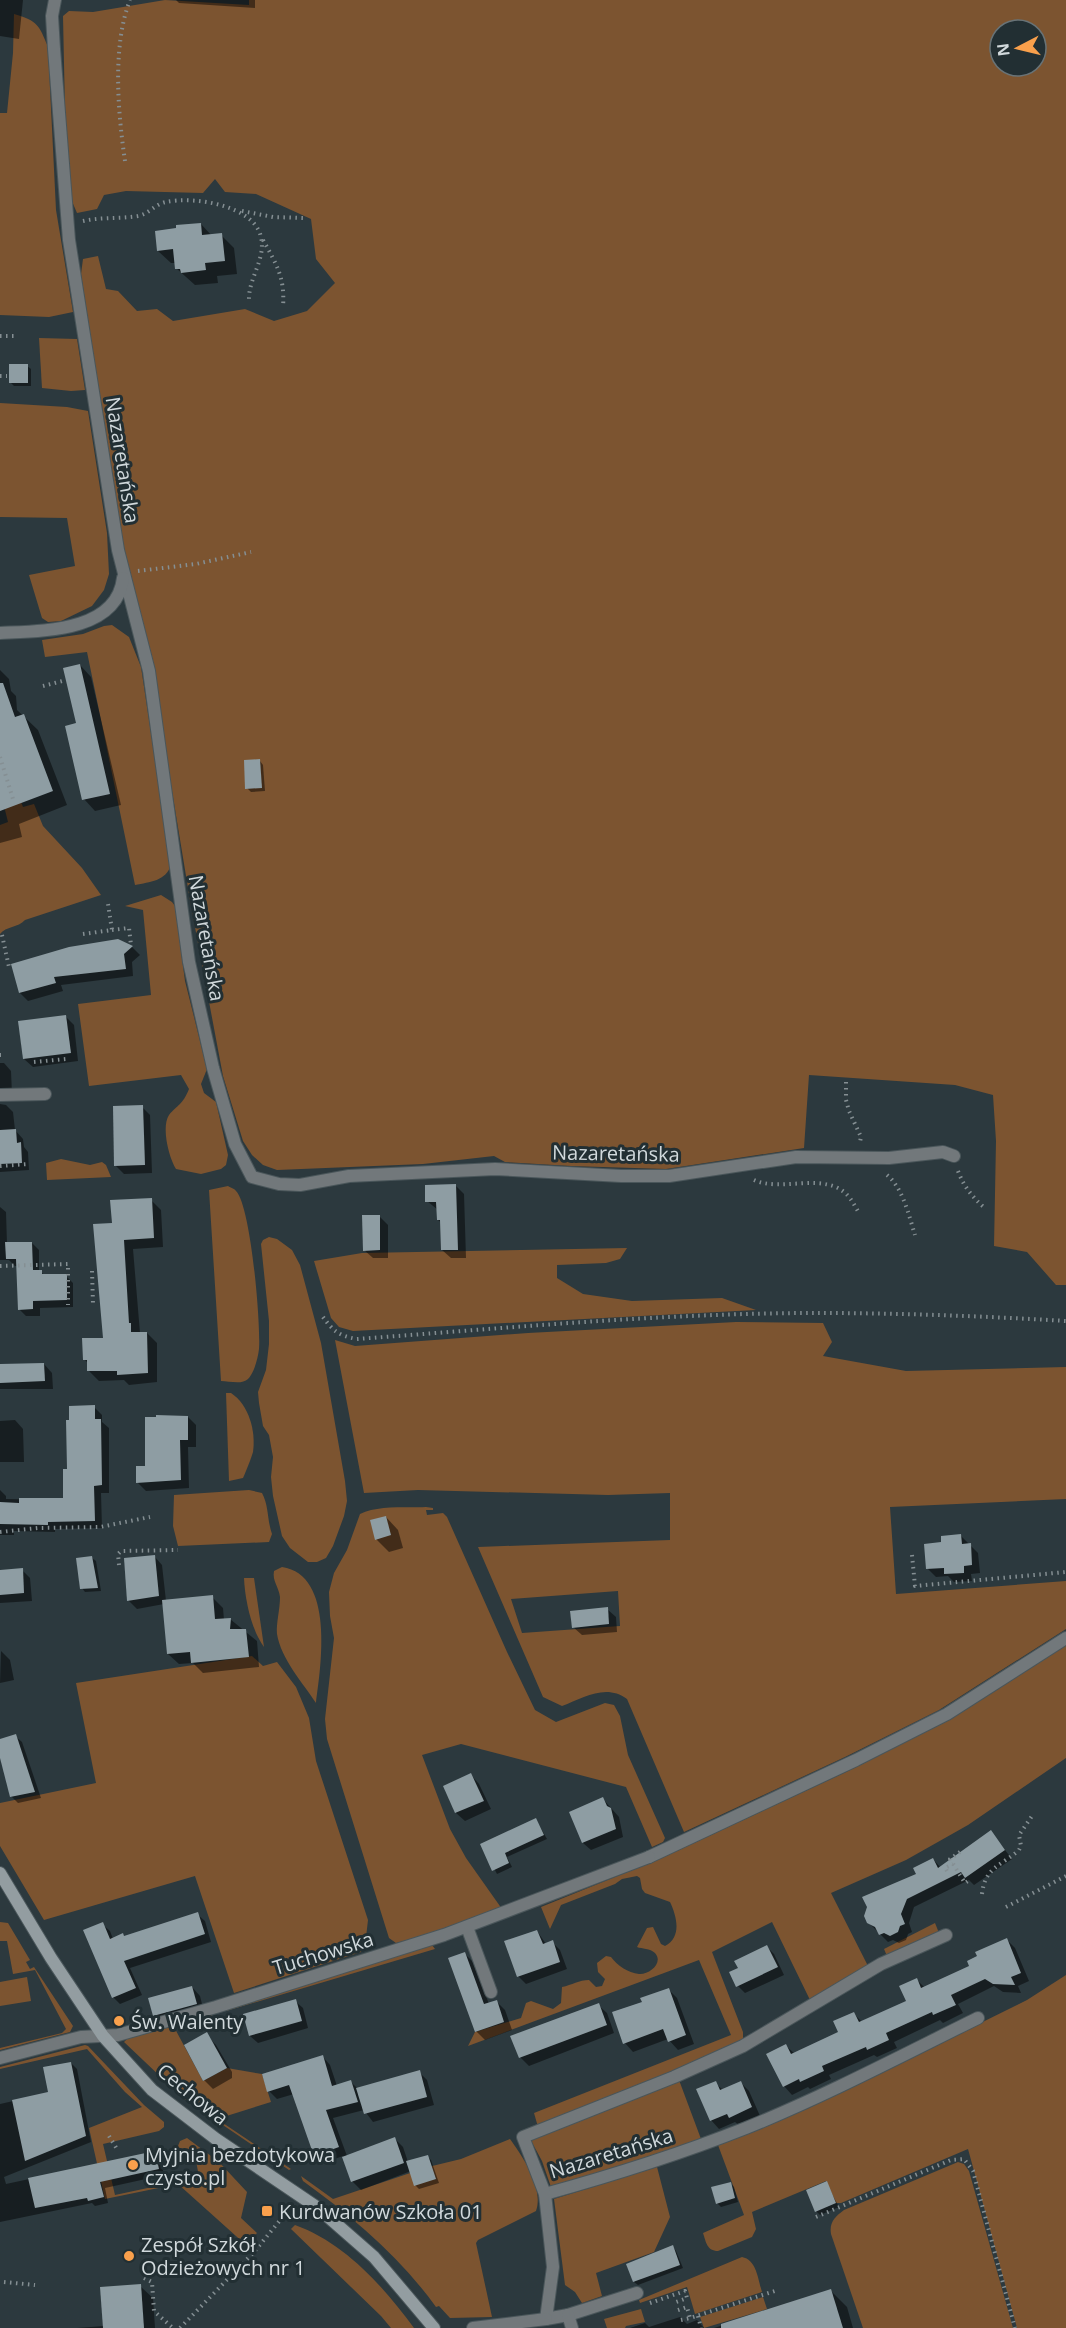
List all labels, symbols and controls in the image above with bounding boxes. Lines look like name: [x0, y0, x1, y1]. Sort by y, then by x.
north arrow: [988, 18, 1048, 78]
text: N: [991, 42, 1015, 58]
street label: Nazaretańska: [100, 395, 146, 525]
street label: Nazaretańska: [183, 873, 231, 1003]
street label: Nazaretańska: [552, 1138, 680, 1168]
street label: Tuchowska: [269, 1925, 377, 1981]
place label: Św. Walenty: [131, 2008, 244, 2035]
marker: Św. Walenty: [112, 2014, 126, 2028]
street label: Cechowa: [152, 2057, 234, 2131]
street label: Nazaretańska: [546, 2121, 676, 2185]
place label: Myjnia bezdotykowa czysto.pl: [145, 2141, 335, 2191]
marker: Myjnia bezdotykowa czysto.pl: [126, 2158, 140, 2172]
place label: Kurdwanów Szkoła 01: [279, 2198, 483, 2225]
marker: Kurdwanów Szkoła 01: [260, 2204, 274, 2218]
place label: Zespół Szkół Odzieżowych nr 1: [141, 2231, 305, 2281]
marker: Zespół Szkół Odzieżowych nr 1: [122, 2249, 136, 2263]

